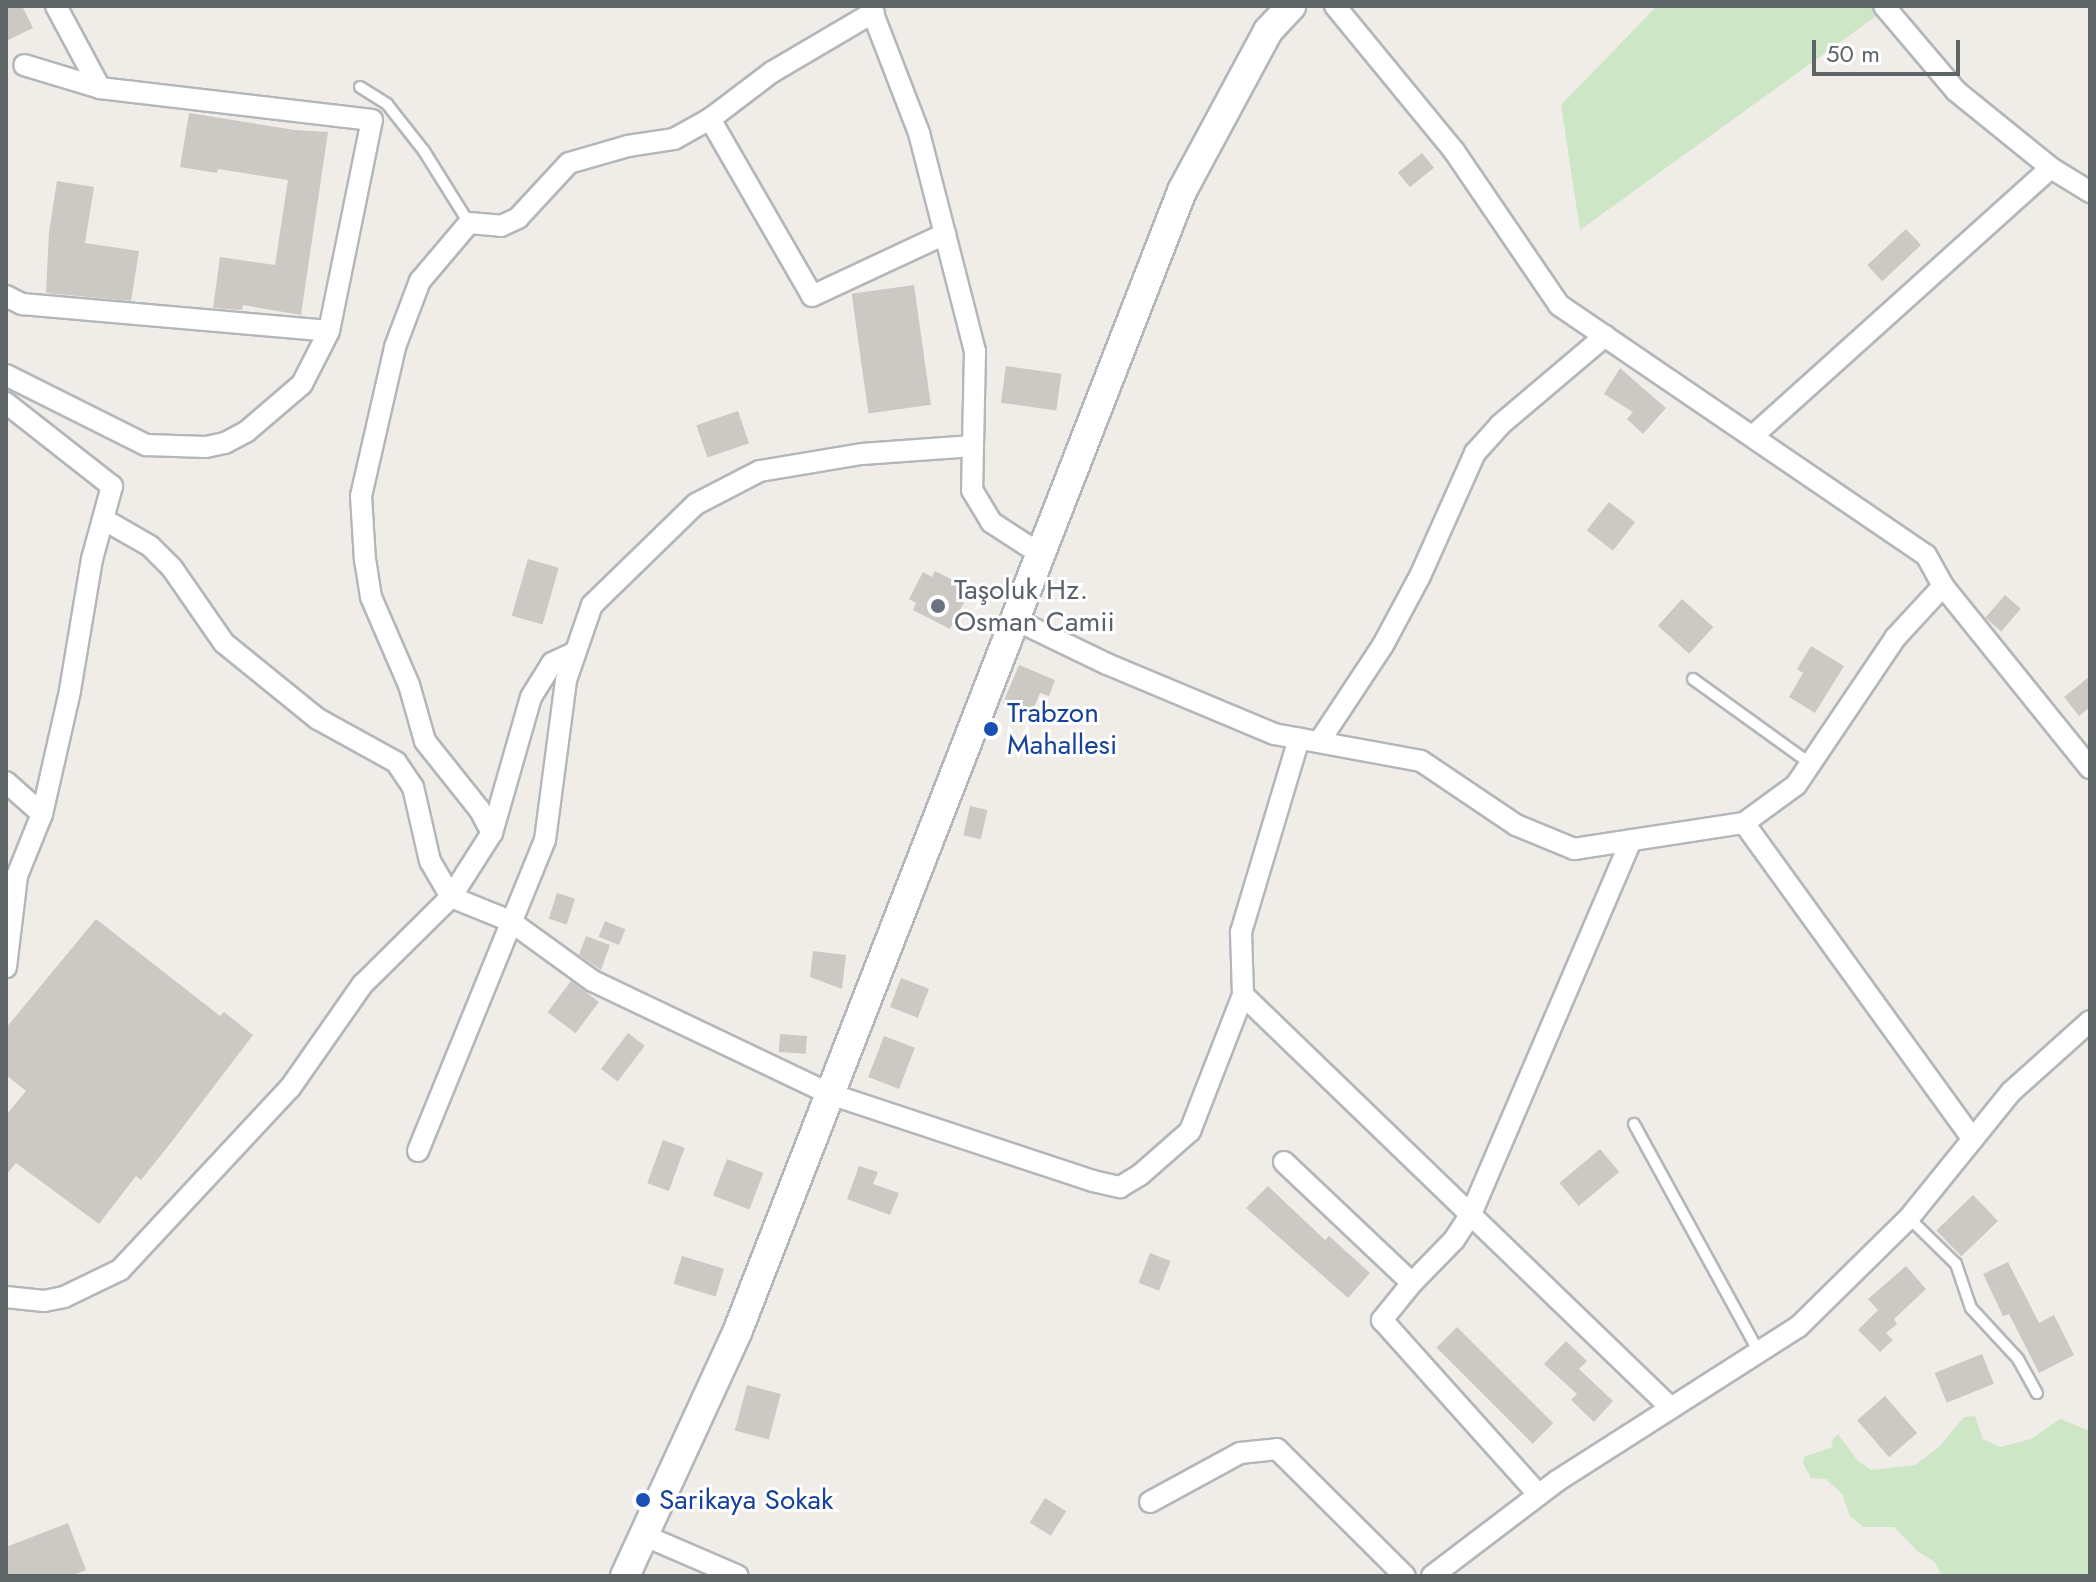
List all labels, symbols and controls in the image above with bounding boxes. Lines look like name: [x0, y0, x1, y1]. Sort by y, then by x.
scale bar: [1816, 24, 1964, 74]
text: 50 m: [1826, 36, 1880, 71]
place label: Taşoluk Hz. Osman Camii: [954, 573, 1115, 639]
marker: Taşoluk Hz. Osman Camii: [929, 597, 947, 615]
place label: Trabzon Mahallesi: [1007, 696, 1117, 762]
marker: Trabzon Mahallesi: [982, 720, 1000, 738]
place label: Sarikaya Sokak: [659, 1483, 833, 1517]
marker: Sarikaya Sokak: [634, 1491, 652, 1509]

